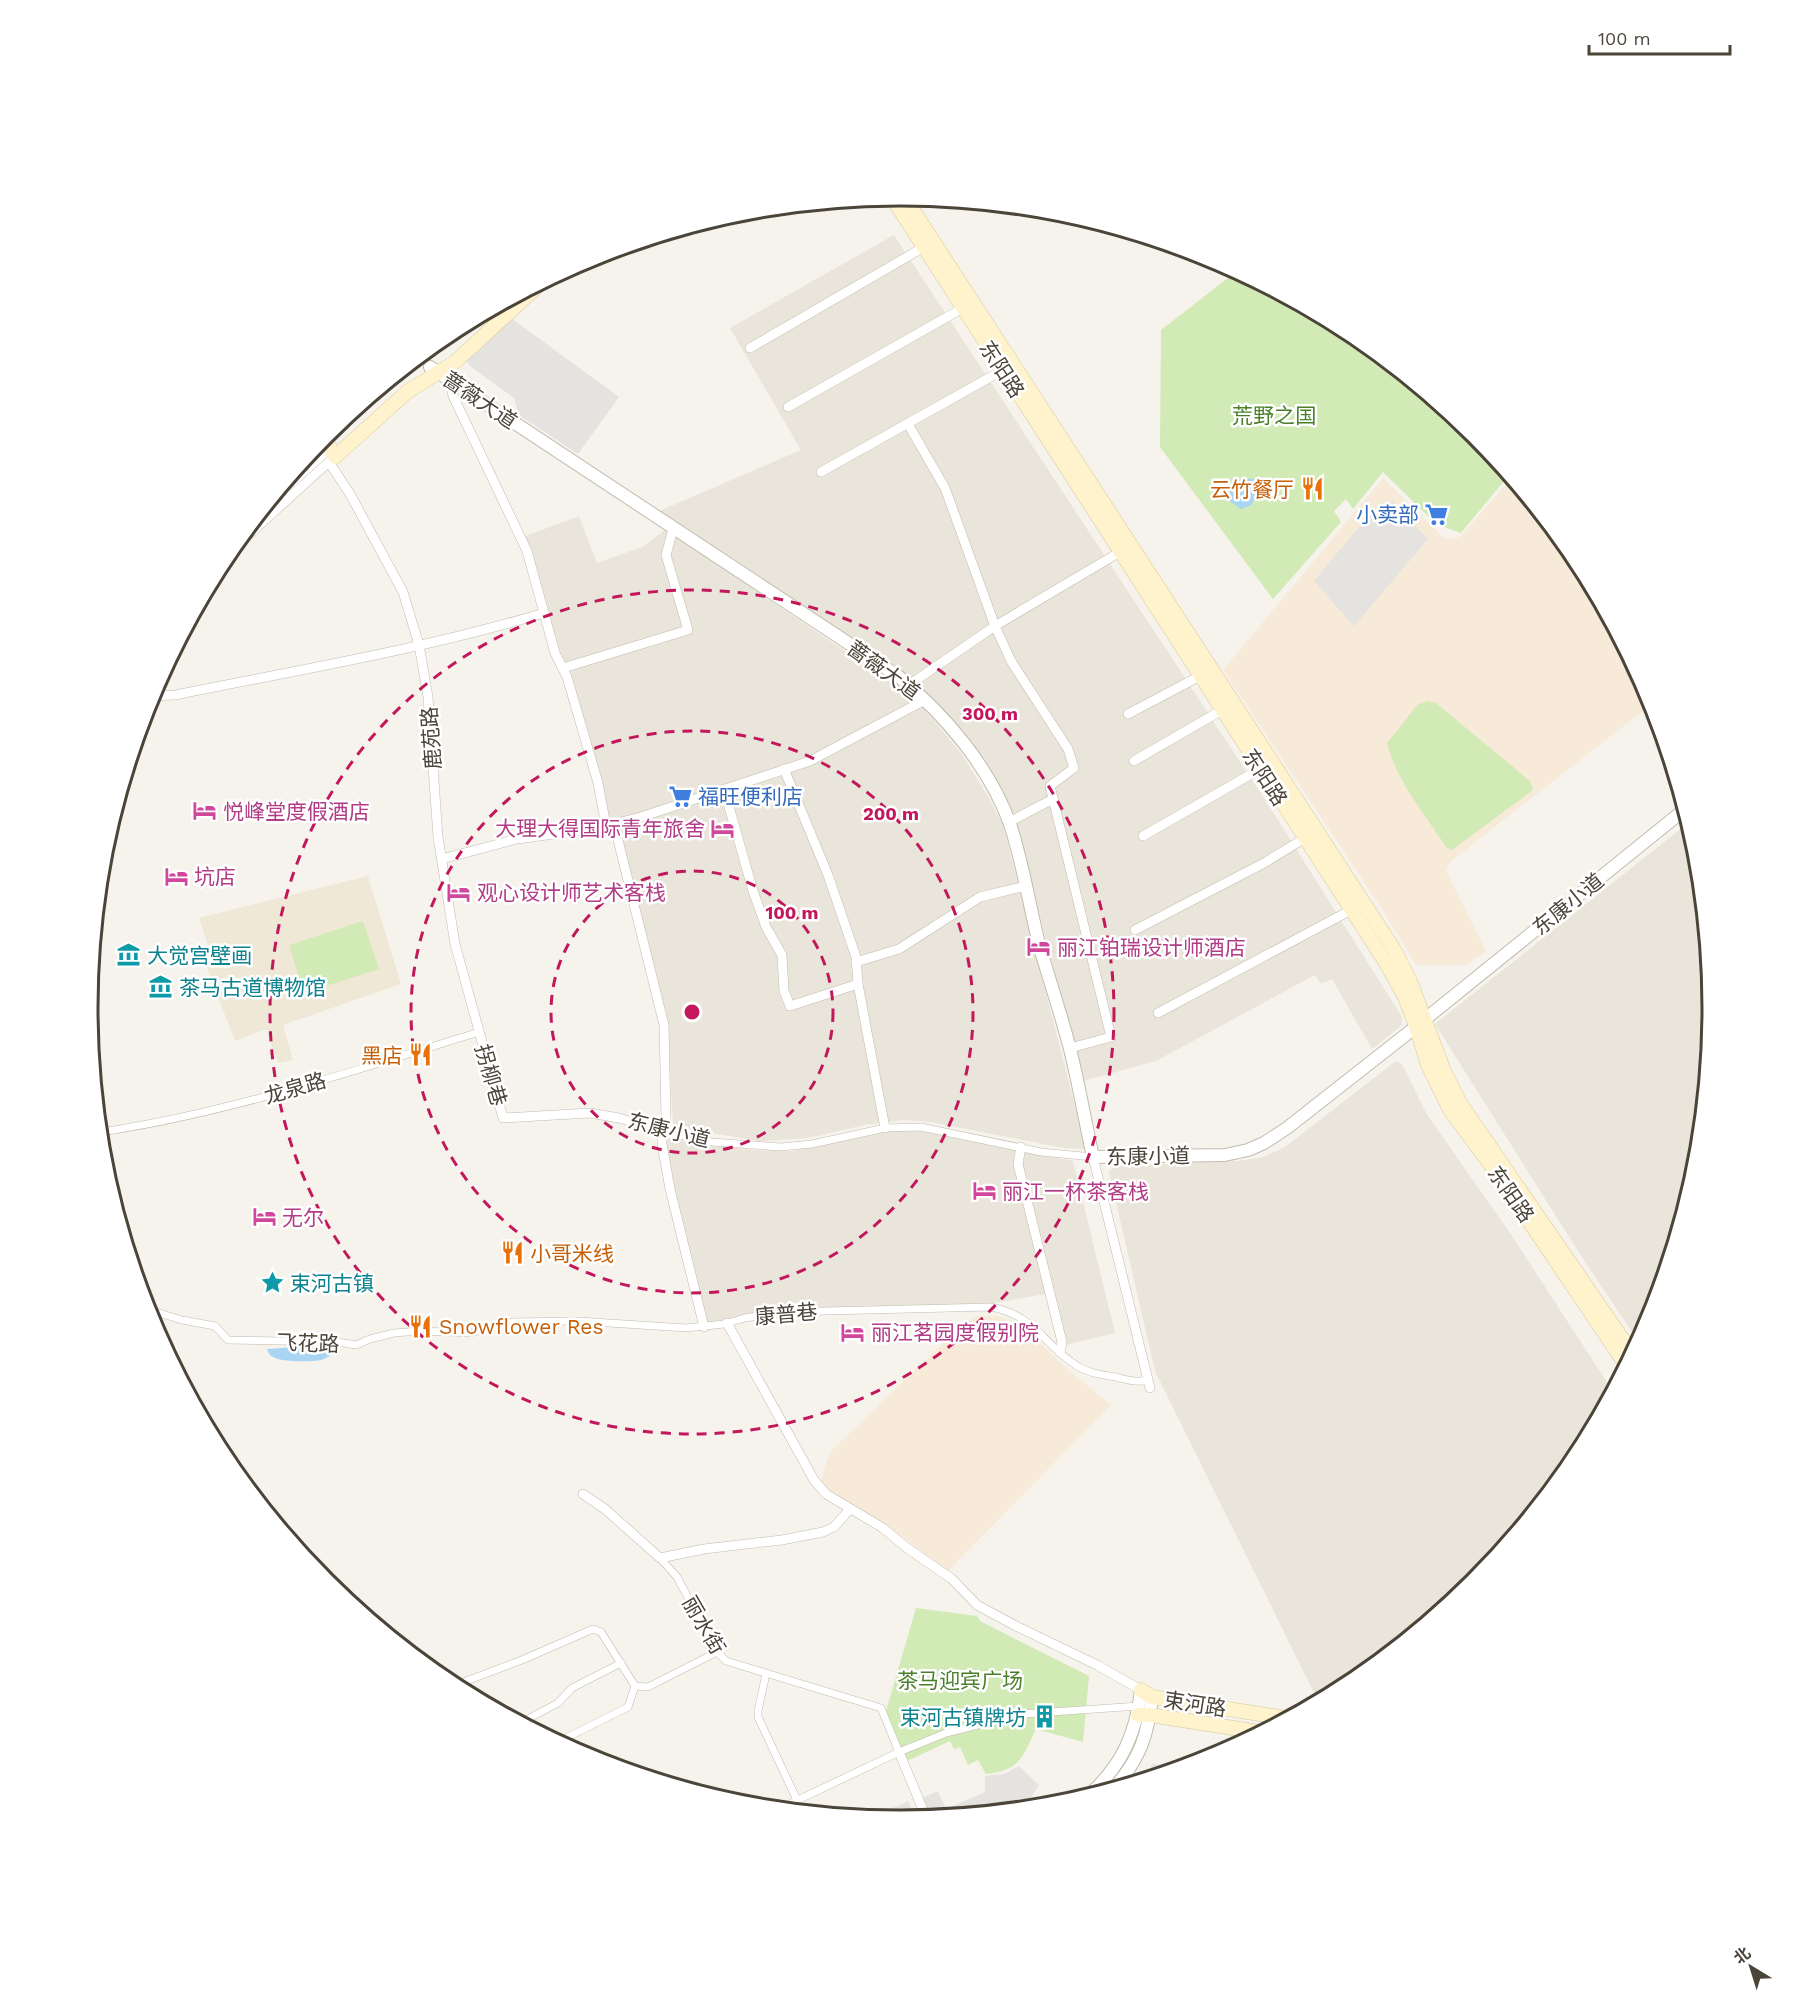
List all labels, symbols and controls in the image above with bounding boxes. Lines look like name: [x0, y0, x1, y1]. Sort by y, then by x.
scale bar: [1589, 18, 1730, 56]
text: 100 m: [1598, 28, 1651, 49]
street label: 东阳路: [974, 336, 1030, 402]
street label: 蔷薇大道: [438, 366, 522, 434]
park label: 荒野之国: [1232, 403, 1316, 428]
restaurant icon: 云竹餐厅: [1299, 476, 1325, 502]
place label: 云竹餐厅: [1210, 477, 1294, 502]
supermarket icon: 小卖部: [1424, 501, 1450, 527]
place label: 小卖部: [1356, 502, 1419, 527]
street label: 蔷薇大道: [843, 635, 925, 705]
text: 300 m: [962, 703, 1018, 724]
street label: 鹿苑路: [416, 706, 446, 770]
street label: 东阳路: [1237, 744, 1293, 810]
supermarket icon: 福旺便利店: [667, 783, 693, 809]
place label: 福旺便利店: [698, 784, 803, 809]
hotel icon: 悦峰堂度假酒店: [192, 798, 218, 824]
place label: 悦峰堂度假酒店: [223, 799, 370, 824]
text: 200 m: [863, 803, 919, 824]
hotel icon: 大理大得国际青年旅舍: [710, 815, 736, 841]
place label: 大理大得国际青年旅舍: [495, 816, 705, 841]
hotel icon: 坑店: [163, 863, 189, 889]
place label: 坑店: [194, 864, 236, 889]
street label: 东康小道: [1527, 868, 1609, 940]
hotel icon: 观心设计师艺术客栈: [446, 879, 472, 905]
place label: 观心设计师艺术客栈: [477, 880, 666, 905]
text: 100 m: [765, 902, 819, 923]
hotel icon: 丽江铂瑞设计师酒店: [1026, 934, 1052, 960]
place label: 丽江铂瑞设计师酒店: [1057, 935, 1246, 960]
museum icon: 大觉宫壁画: [116, 942, 142, 968]
place label: 大觉宫壁画: [147, 943, 252, 968]
museum icon: 茶马古道博物馆: [148, 974, 174, 1000]
place label: 茶马古道博物馆: [179, 975, 326, 1000]
centre of rings: [682, 1002, 702, 1022]
street label: 拐柳巷: [470, 1041, 512, 1109]
restaurant icon: 黑店: [408, 1042, 434, 1068]
place label: 黑店: [361, 1043, 403, 1068]
street label: 龙泉路: [261, 1067, 329, 1109]
street label: 东康小道: [625, 1108, 713, 1152]
street label: 东康小道: [1106, 1143, 1190, 1169]
street label: 东阳路: [1483, 1161, 1539, 1227]
hotel icon: 丽江一杯茶客栈: [971, 1178, 997, 1204]
place label: 丽江一杯茶客栈: [1002, 1179, 1149, 1204]
hotel icon: 无尔: [251, 1204, 277, 1230]
place label: 无尔: [282, 1205, 324, 1230]
restaurant icon: 小哥米线: [499, 1240, 525, 1266]
place label: 小哥米线: [530, 1241, 614, 1266]
place icon: 束河古镇: [259, 1270, 285, 1296]
place label: 束河古镇: [290, 1271, 374, 1296]
street label: 康普巷: [754, 1299, 818, 1329]
restaurant icon: Snowflower Res: [408, 1313, 434, 1339]
place label: Snowflower Res: [439, 1314, 604, 1339]
hotel icon: 丽江茗园度假别院: [840, 1319, 866, 1345]
place label: 丽江茗园度假别院: [871, 1320, 1039, 1345]
street label: 飞花路: [276, 1329, 340, 1357]
street label: 丽水街: [677, 1591, 731, 1659]
park label: 茶马迎宾广场: [897, 1668, 1023, 1693]
street label: 束河路: [1162, 1687, 1228, 1721]
building icon: 束河古镇牌坊: [1031, 1704, 1057, 1730]
place label: 束河古镇牌坊: [900, 1705, 1026, 1730]
north arrow: [1721, 1937, 1781, 1997]
text: 北: [1730, 1943, 1754, 1968]

